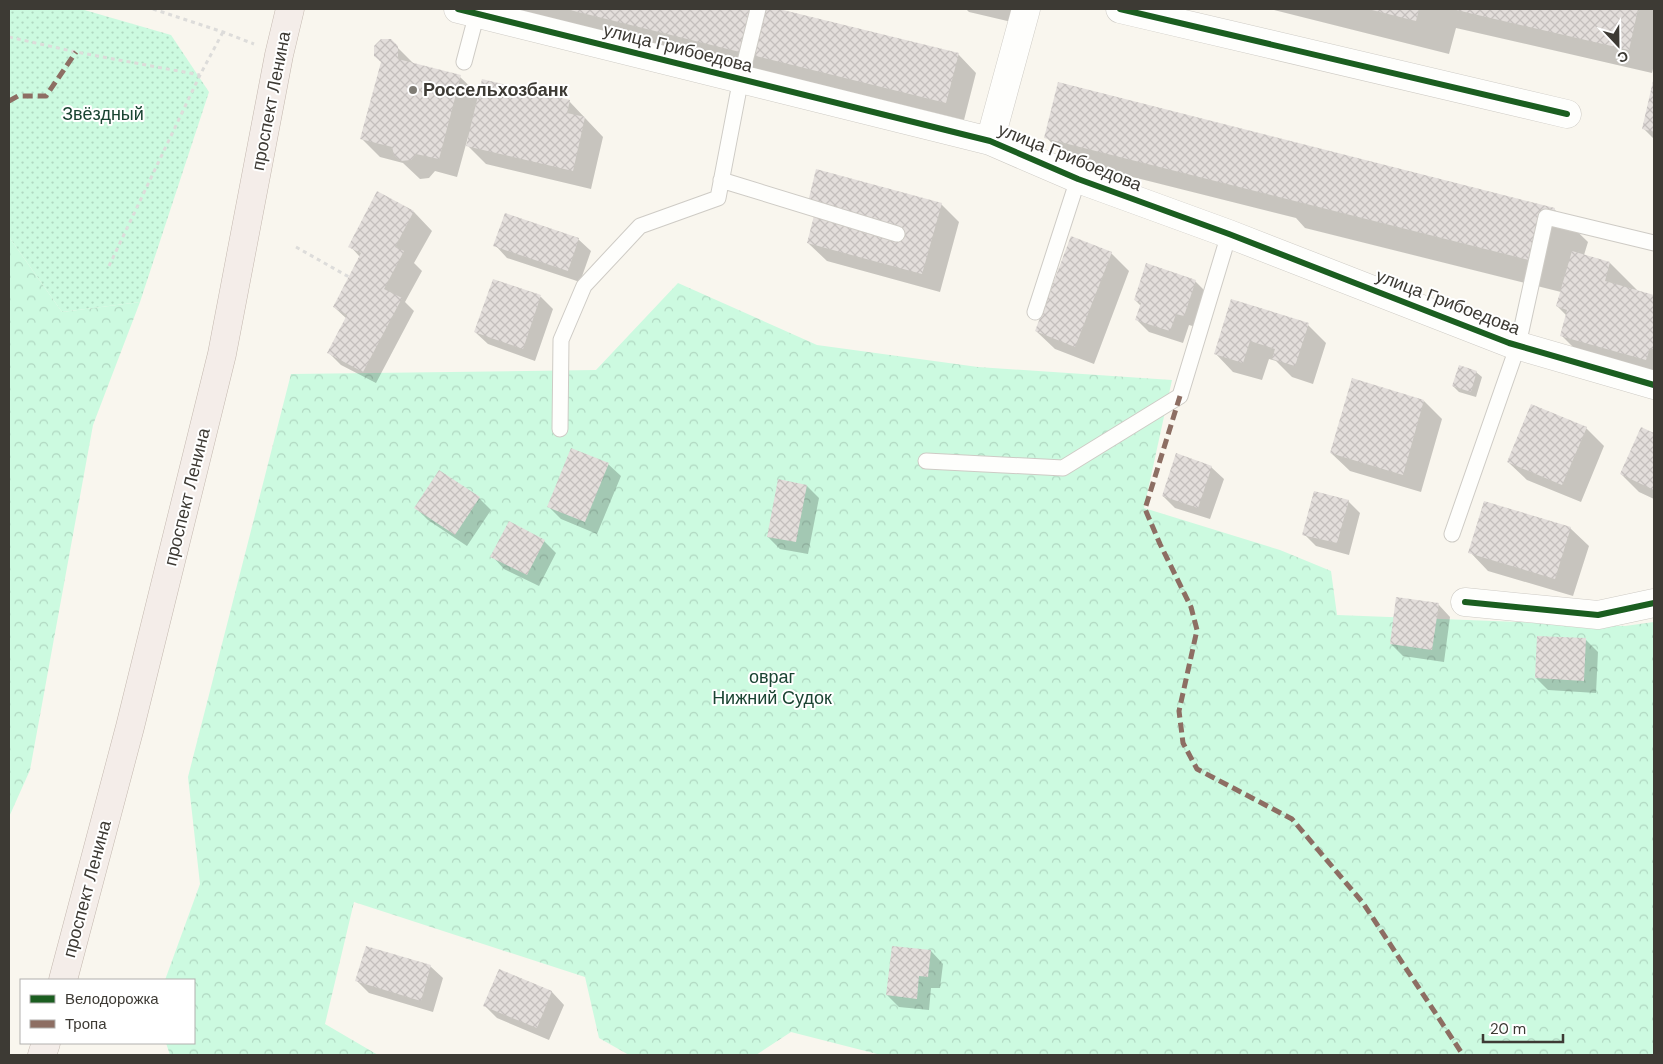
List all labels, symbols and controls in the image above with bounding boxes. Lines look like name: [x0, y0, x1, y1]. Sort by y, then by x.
street label: улица Грибоедова: [601, 18, 756, 78]
north arrow: [1593, 20, 1643, 70]
street label: проспект Ленина: [246, 28, 296, 173]
text: С: [1615, 47, 1631, 67]
place label: Россельхозбанк: [423, 78, 569, 102]
marker: Россельхозбанк: [407, 84, 419, 96]
park label: Звёздный: [62, 102, 144, 126]
street label: улица Грибоедова: [995, 117, 1146, 197]
street label: улица Грибоедова: [1372, 263, 1525, 341]
street label: проспект Ленина: [158, 425, 216, 569]
park label: овраг Нижний Судок: [712, 665, 832, 710]
street label: проспект Ленина: [57, 817, 117, 960]
legend: [20, 979, 195, 1044]
text: Велодорожка: [65, 989, 159, 1009]
scale bar: [1483, 1012, 1563, 1044]
text: Тропа: [65, 1014, 107, 1034]
text: 20 m: [1490, 1019, 1526, 1039]

